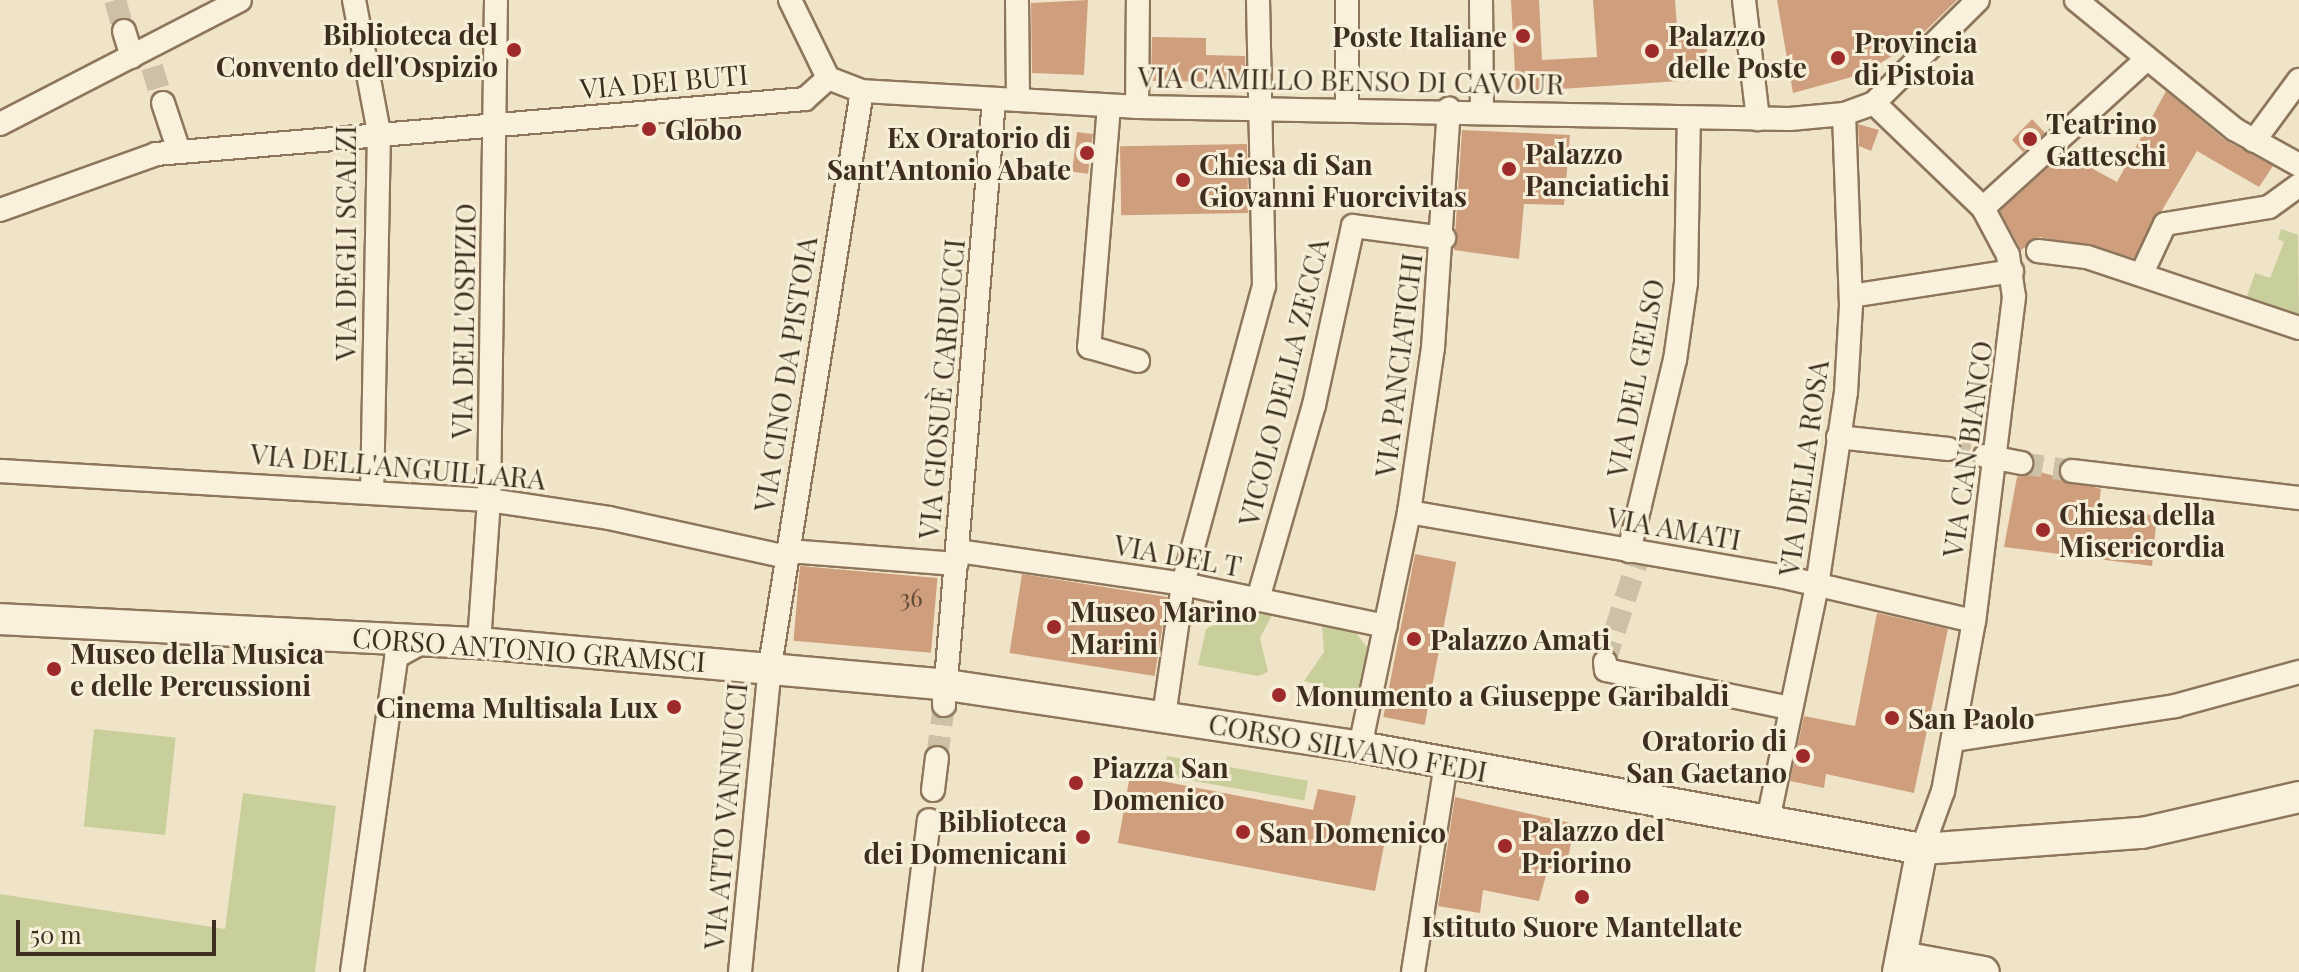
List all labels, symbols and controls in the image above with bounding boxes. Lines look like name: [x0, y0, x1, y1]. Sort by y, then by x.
place label: Biblioteca del Convento dell'Ospizio: [216, 17, 498, 83]
place label: Palazzo delle Poste: [1668, 18, 1807, 84]
place label: Poste Italiane: [1332, 19, 1507, 53]
place label: Provincia di Pistoia: [1854, 25, 1978, 91]
marker: Poste Italiane: [1514, 27, 1532, 45]
marker: Biblioteca del Convento dell'Ospizio: [505, 41, 523, 59]
marker: Palazzo delle Poste: [1643, 42, 1661, 60]
marker: Provincia di Pistoia: [1829, 49, 1847, 67]
street label: VIA DEI BUTI: [579, 57, 749, 105]
street label: VIA CAMILLO BENSO DI CAVOUR: [1138, 59, 1564, 101]
place label: Teatrino Gatteschi: [2046, 106, 2167, 172]
place label: Globo: [665, 112, 742, 146]
marker: Globo: [640, 120, 658, 138]
place label: Ex Oratorio di Sant'Antonio Abate: [826, 120, 1071, 186]
street label: VIA DEGLI SCALZI: [328, 125, 362, 361]
marker: Teatrino Gatteschi: [2021, 130, 2039, 148]
place label: Palazzo Panciatichi: [1525, 136, 1670, 202]
marker: Ex Oratorio di Sant'Antonio Abate: [1078, 144, 1096, 162]
place label: Chiesa di San Giovanni Fuorcivitas: [1199, 147, 1467, 213]
marker: Palazzo Panciatichi: [1500, 160, 1518, 178]
marker: Chiesa di San Giovanni Fuorcivitas: [1174, 171, 1192, 189]
street label: VIA DELL'OSPIZIO: [444, 203, 482, 439]
street label: VIA CINO DA PISTOIA: [747, 234, 823, 514]
street label: VICOLO DELLA ZECCA: [1231, 235, 1335, 529]
street label: VIA GIOSUÈ CARDUCCI: [911, 238, 971, 540]
street label: VIA PANCIATICHI: [1368, 251, 1428, 479]
street label: VIA DEL GELSO: [1599, 276, 1671, 480]
street label: VIA CAN BIANCO: [1935, 339, 1999, 559]
street label: VIA DELLA ROSA: [1771, 358, 1835, 578]
street label: VIA DELL'ANGUILLARA: [249, 436, 547, 496]
place label: Chiesa della Misericordia: [2059, 497, 2225, 563]
street label: VIA AMATI: [1604, 500, 1744, 556]
marker: Chiesa della Misericordia: [2034, 521, 2052, 539]
street label: VIA DEL T: [1111, 527, 1245, 583]
house number: 36: [899, 584, 923, 612]
place label: Museo Marino Marini: [1070, 594, 1257, 660]
marker: Museo Marino Marini: [1045, 618, 1063, 636]
street label: CORSO ANTONIO GRAMSCI: [351, 620, 707, 678]
place label: Palazzo Amati: [1430, 622, 1611, 656]
marker: Palazzo Amati: [1405, 630, 1423, 648]
place label: Museo della Musica e delle Percussioni: [70, 636, 324, 702]
marker: Museo della Musica e delle Percussioni: [45, 660, 63, 678]
place label: Monumento a Giuseppe Garibaldi: [1295, 678, 1729, 712]
street label: VIA ATTO VANNUCCI: [697, 680, 753, 952]
marker: Monumento a Giuseppe Garibaldi: [1270, 686, 1288, 704]
place label: Cinema Multisala Lux: [376, 690, 658, 724]
marker: Cinema Multisala Lux: [665, 698, 683, 716]
place label: San Paolo: [1908, 701, 2034, 735]
street label: CORSO SILVANO FEDI: [1206, 706, 1490, 788]
marker: San Paolo: [1883, 709, 1901, 727]
place label: Oratorio di San Gaetano: [1626, 723, 1787, 789]
marker: Oratorio di San Gaetano: [1794, 747, 1812, 765]
place label: Piazza San Domenico: [1092, 750, 1229, 816]
marker: Piazza San Domenico: [1067, 774, 1085, 792]
place label: Biblioteca dei Domenicani: [864, 804, 1067, 870]
place label: Palazzo del Priorino: [1521, 813, 1665, 879]
place label: San Domenico: [1259, 815, 1446, 849]
marker: San Domenico: [1234, 823, 1252, 841]
marker: Biblioteca dei Domenicani: [1074, 828, 1092, 846]
marker: Palazzo del Priorino: [1496, 837, 1514, 855]
marker: Istituto Suore Mantellate: [1573, 888, 1591, 906]
scale bar: [20, 904, 220, 954]
place label: Istituto Suore Mantellate: [1422, 909, 1742, 943]
text: 50 m: [30, 918, 82, 950]

